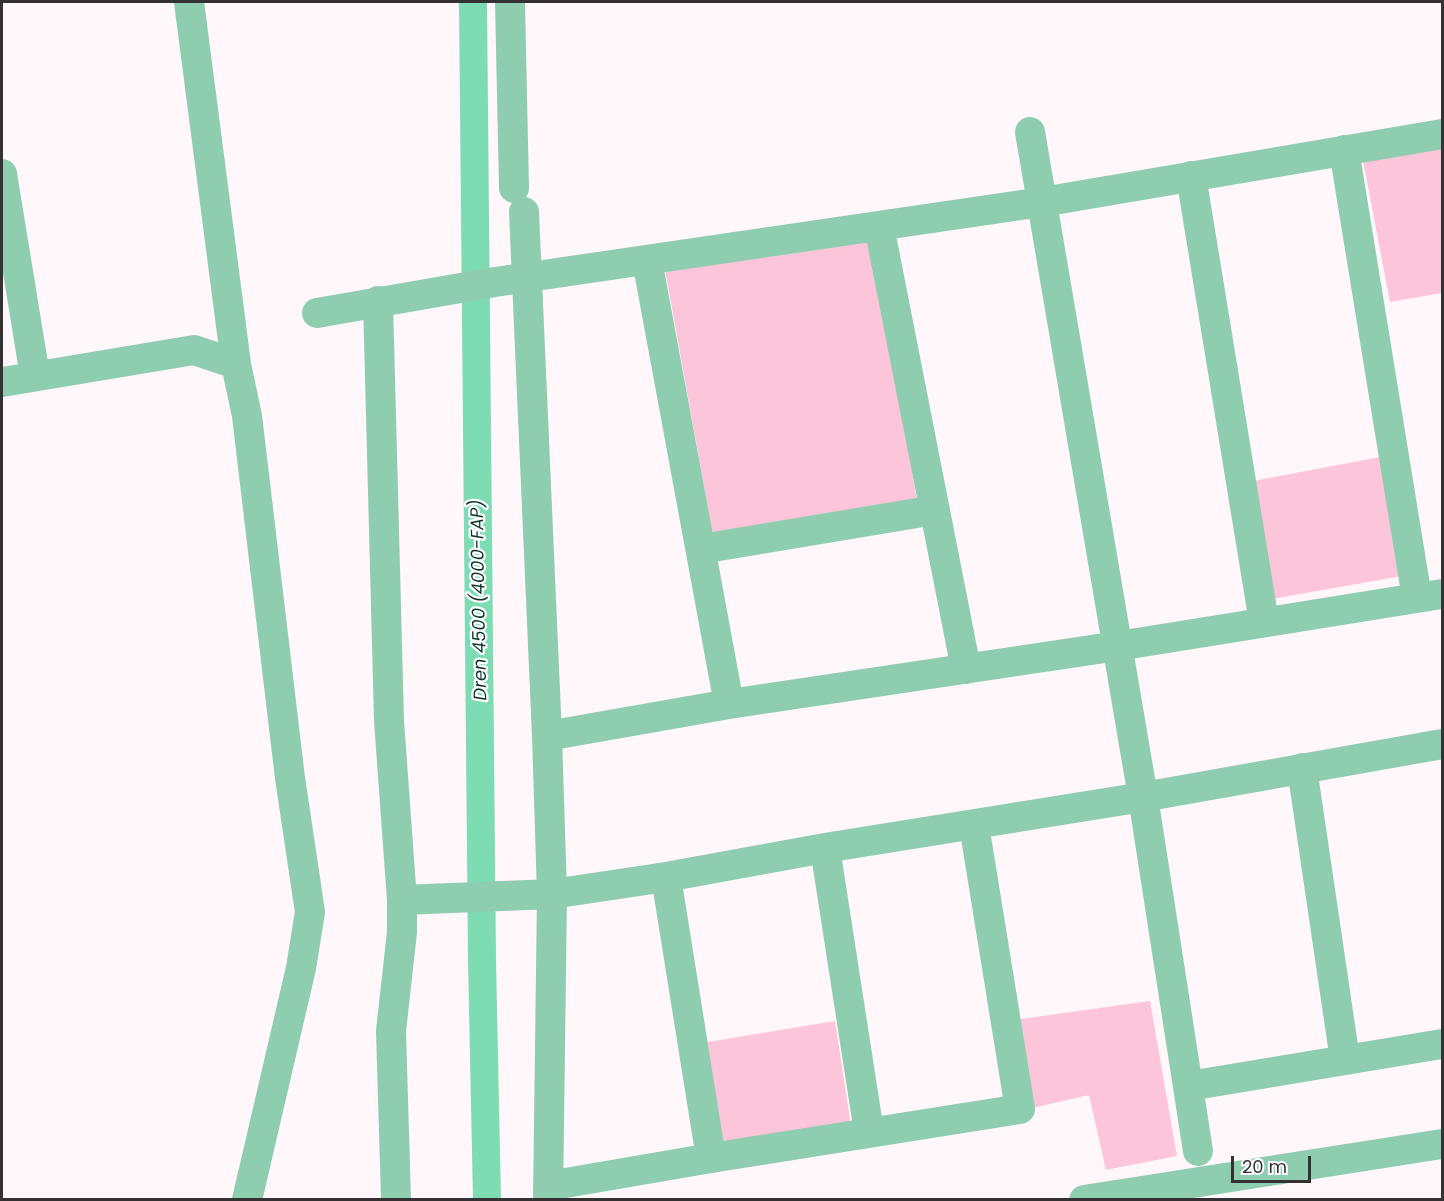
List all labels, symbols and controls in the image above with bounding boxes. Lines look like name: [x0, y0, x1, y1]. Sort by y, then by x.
water label: Dren 4500 (4000-FAP): [467, 499, 493, 701]
scale bar: [1234, 1144, 1314, 1182]
text: 20 m: [1242, 1154, 1287, 1179]

